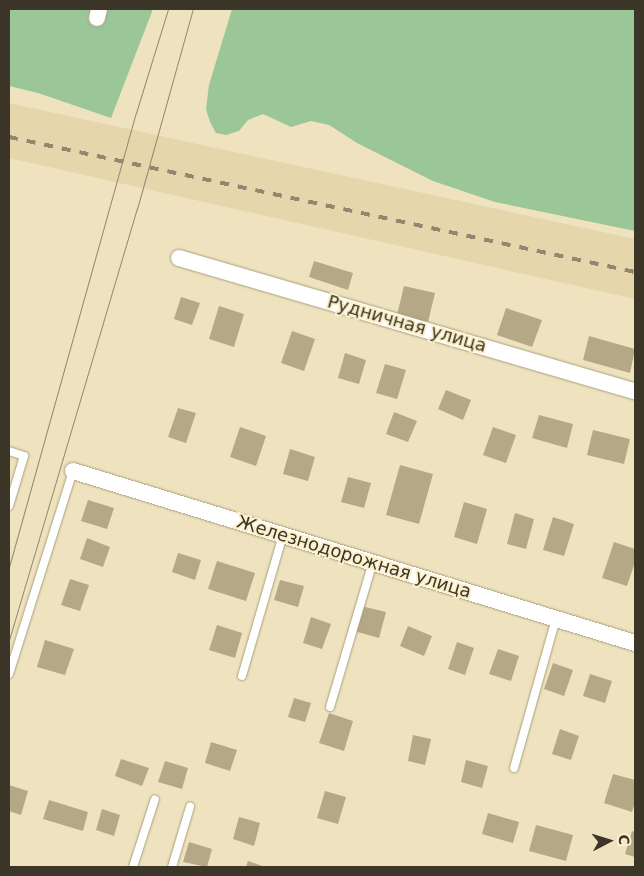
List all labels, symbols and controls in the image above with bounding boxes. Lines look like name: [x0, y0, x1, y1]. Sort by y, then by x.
street label: Рудничная улица: [325, 291, 489, 357]
street label: Железнодорожная улица: [234, 511, 474, 603]
north arrow: [584, 816, 634, 866]
text: С: [616, 834, 632, 846]

